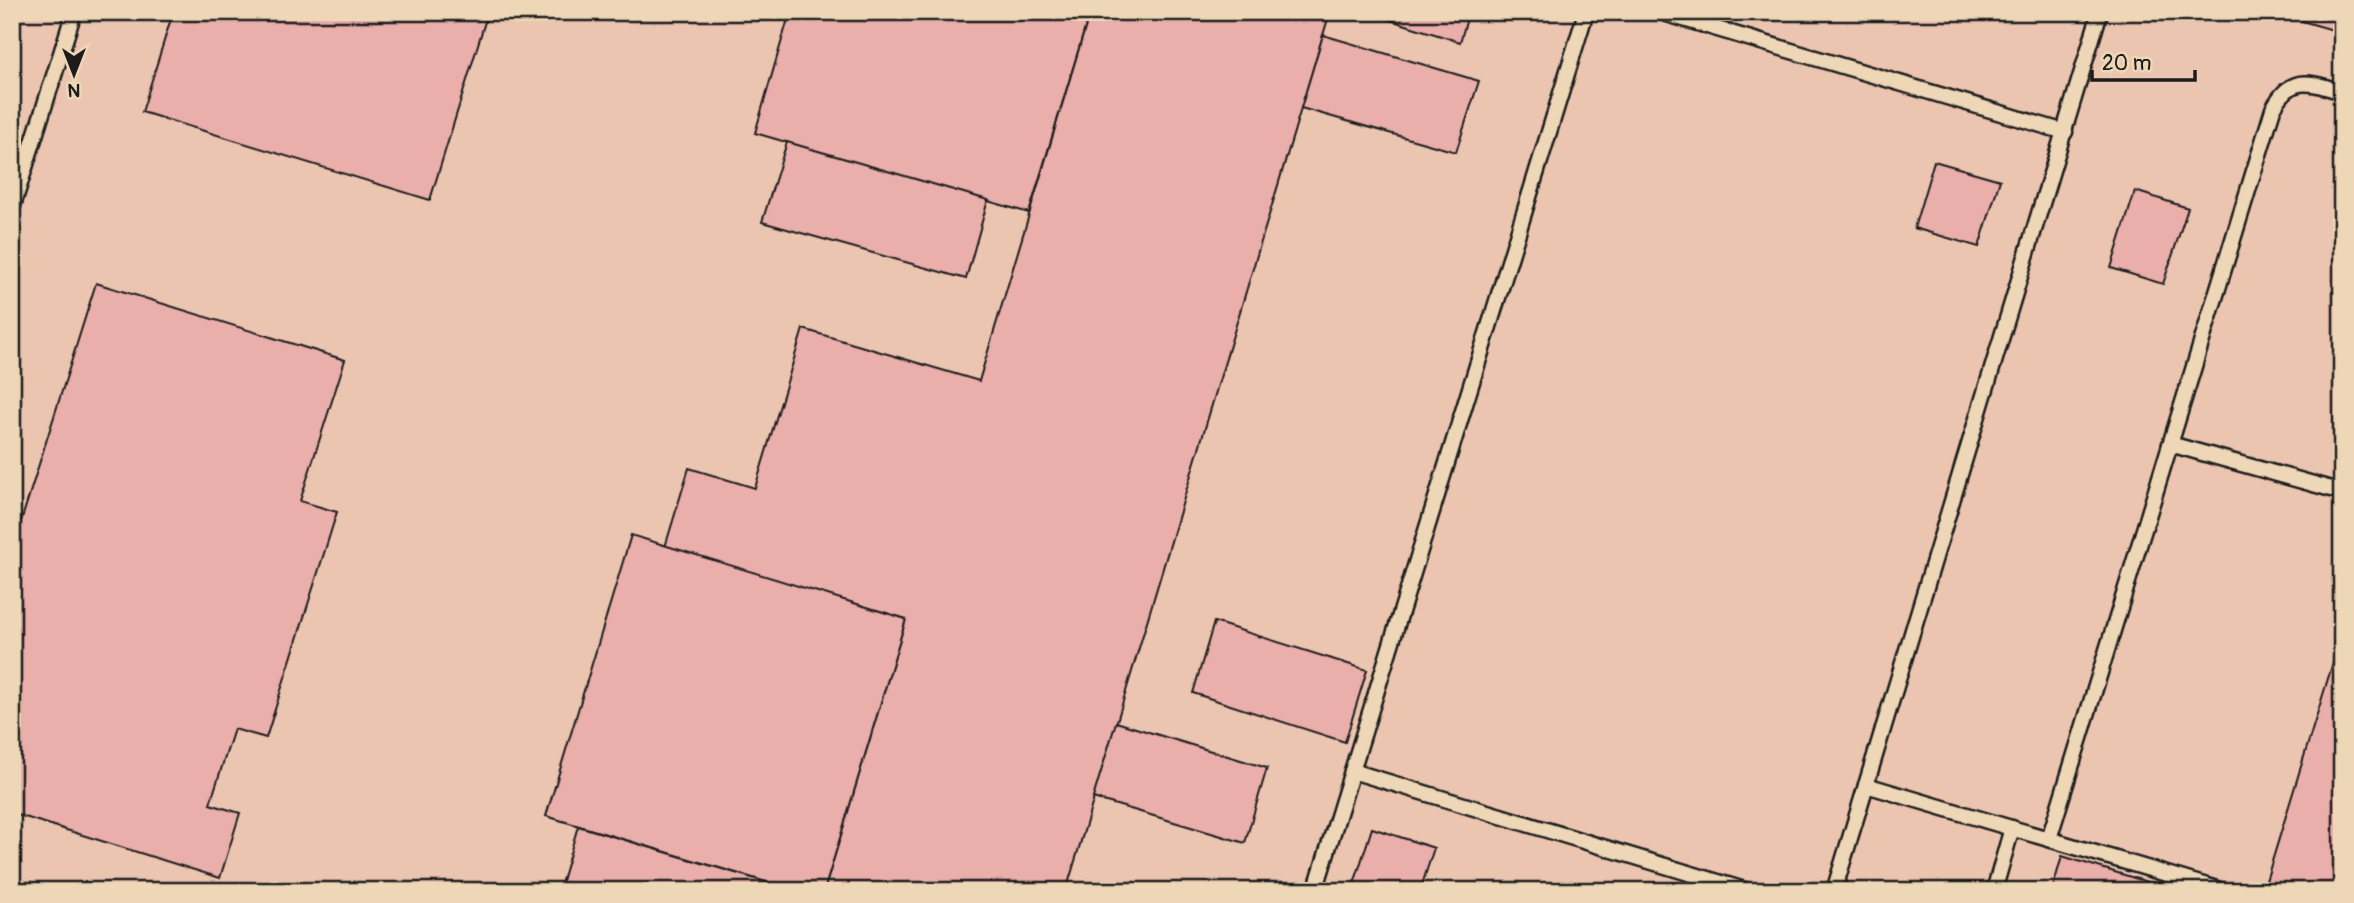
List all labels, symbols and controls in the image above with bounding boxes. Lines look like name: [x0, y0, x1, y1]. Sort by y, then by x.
north arrow: [38, 38, 108, 108]
scale bar: [2092, 38, 2195, 82]
text: 20 m: [2102, 50, 2151, 77]
text: N: [67, 78, 80, 102]

